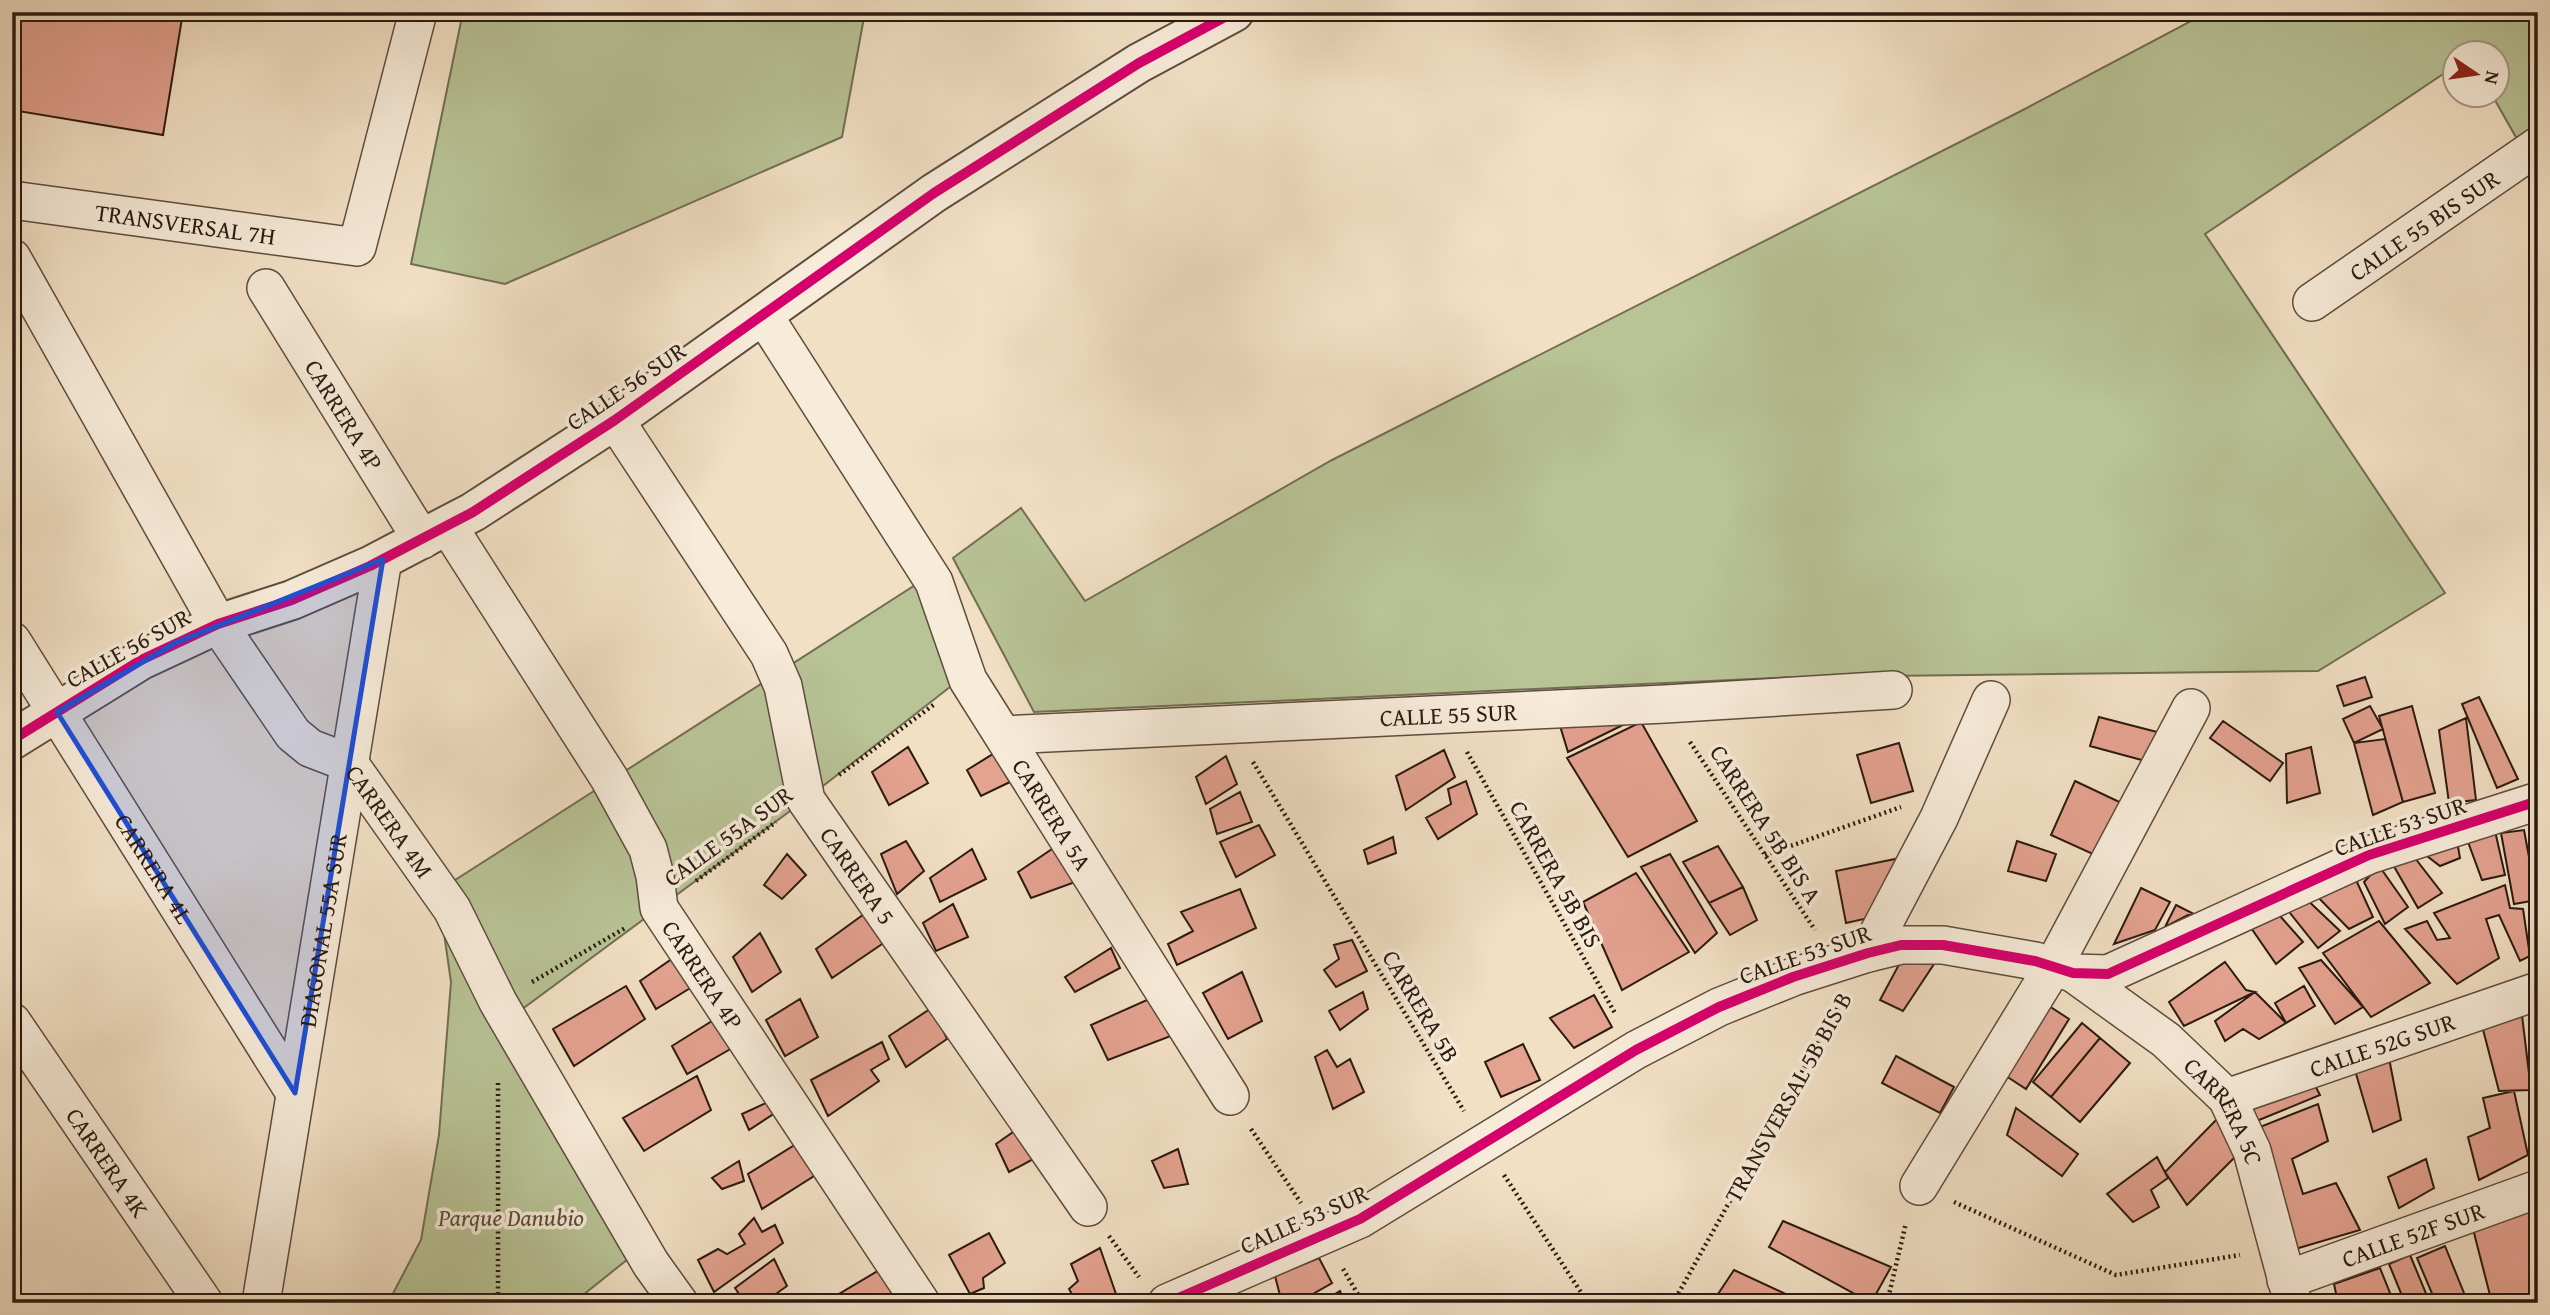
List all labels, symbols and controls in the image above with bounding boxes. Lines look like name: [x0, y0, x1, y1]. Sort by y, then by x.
north arrow: [2442, 38, 2512, 108]
text: N: [2477, 68, 2508, 87]
street label: CALLE 55 BIS SUR: [2342, 160, 2506, 289]
street label: TRANSVERSAL 7H: [93, 194, 278, 253]
street label: CALLE 56 SUR: [559, 333, 693, 439]
street label: CARRERA 4P: [297, 352, 392, 477]
street label: CALLE 56 SUR: [59, 599, 197, 697]
street label: CALLE 55 SUR: [1379, 693, 1518, 735]
street label: CARRERA 5B BIS A: [1701, 738, 1831, 911]
street label: CARRERA 5A: [1004, 751, 1101, 877]
street label: CARRERA 4M: [338, 757, 442, 885]
street label: CALLE 55A SUR: [656, 777, 800, 895]
street label: CALLE 53 SUR: [2329, 787, 2471, 865]
street label: CARRERA 5B BIS: [1501, 794, 1611, 954]
street label: CARRERA 4L: [107, 806, 202, 930]
street label: CARRERA 5: [812, 819, 904, 931]
street label: DIAGONAL 55A SUR: [289, 830, 355, 1030]
street label: CARRERA 4P: [654, 913, 752, 1036]
street label: CALLE 53 SUR: [1734, 915, 1876, 993]
street label: CARRERA 5B: [1374, 943, 1468, 1069]
street label: TRANSVERSAL 5B BIS B: [1715, 985, 1861, 1209]
street label: CALLE 52G SUR: [2305, 1003, 2460, 1086]
street label: CARRERA 5C: [2176, 1049, 2272, 1168]
street label: CARRERA 4K: [58, 1100, 158, 1225]
street label: CALLE 53 SUR: [1234, 1175, 1374, 1263]
street label: CALLE 52F SUR: [2337, 1192, 2489, 1276]
park label: Parque Danubio: [437, 1200, 584, 1235]

